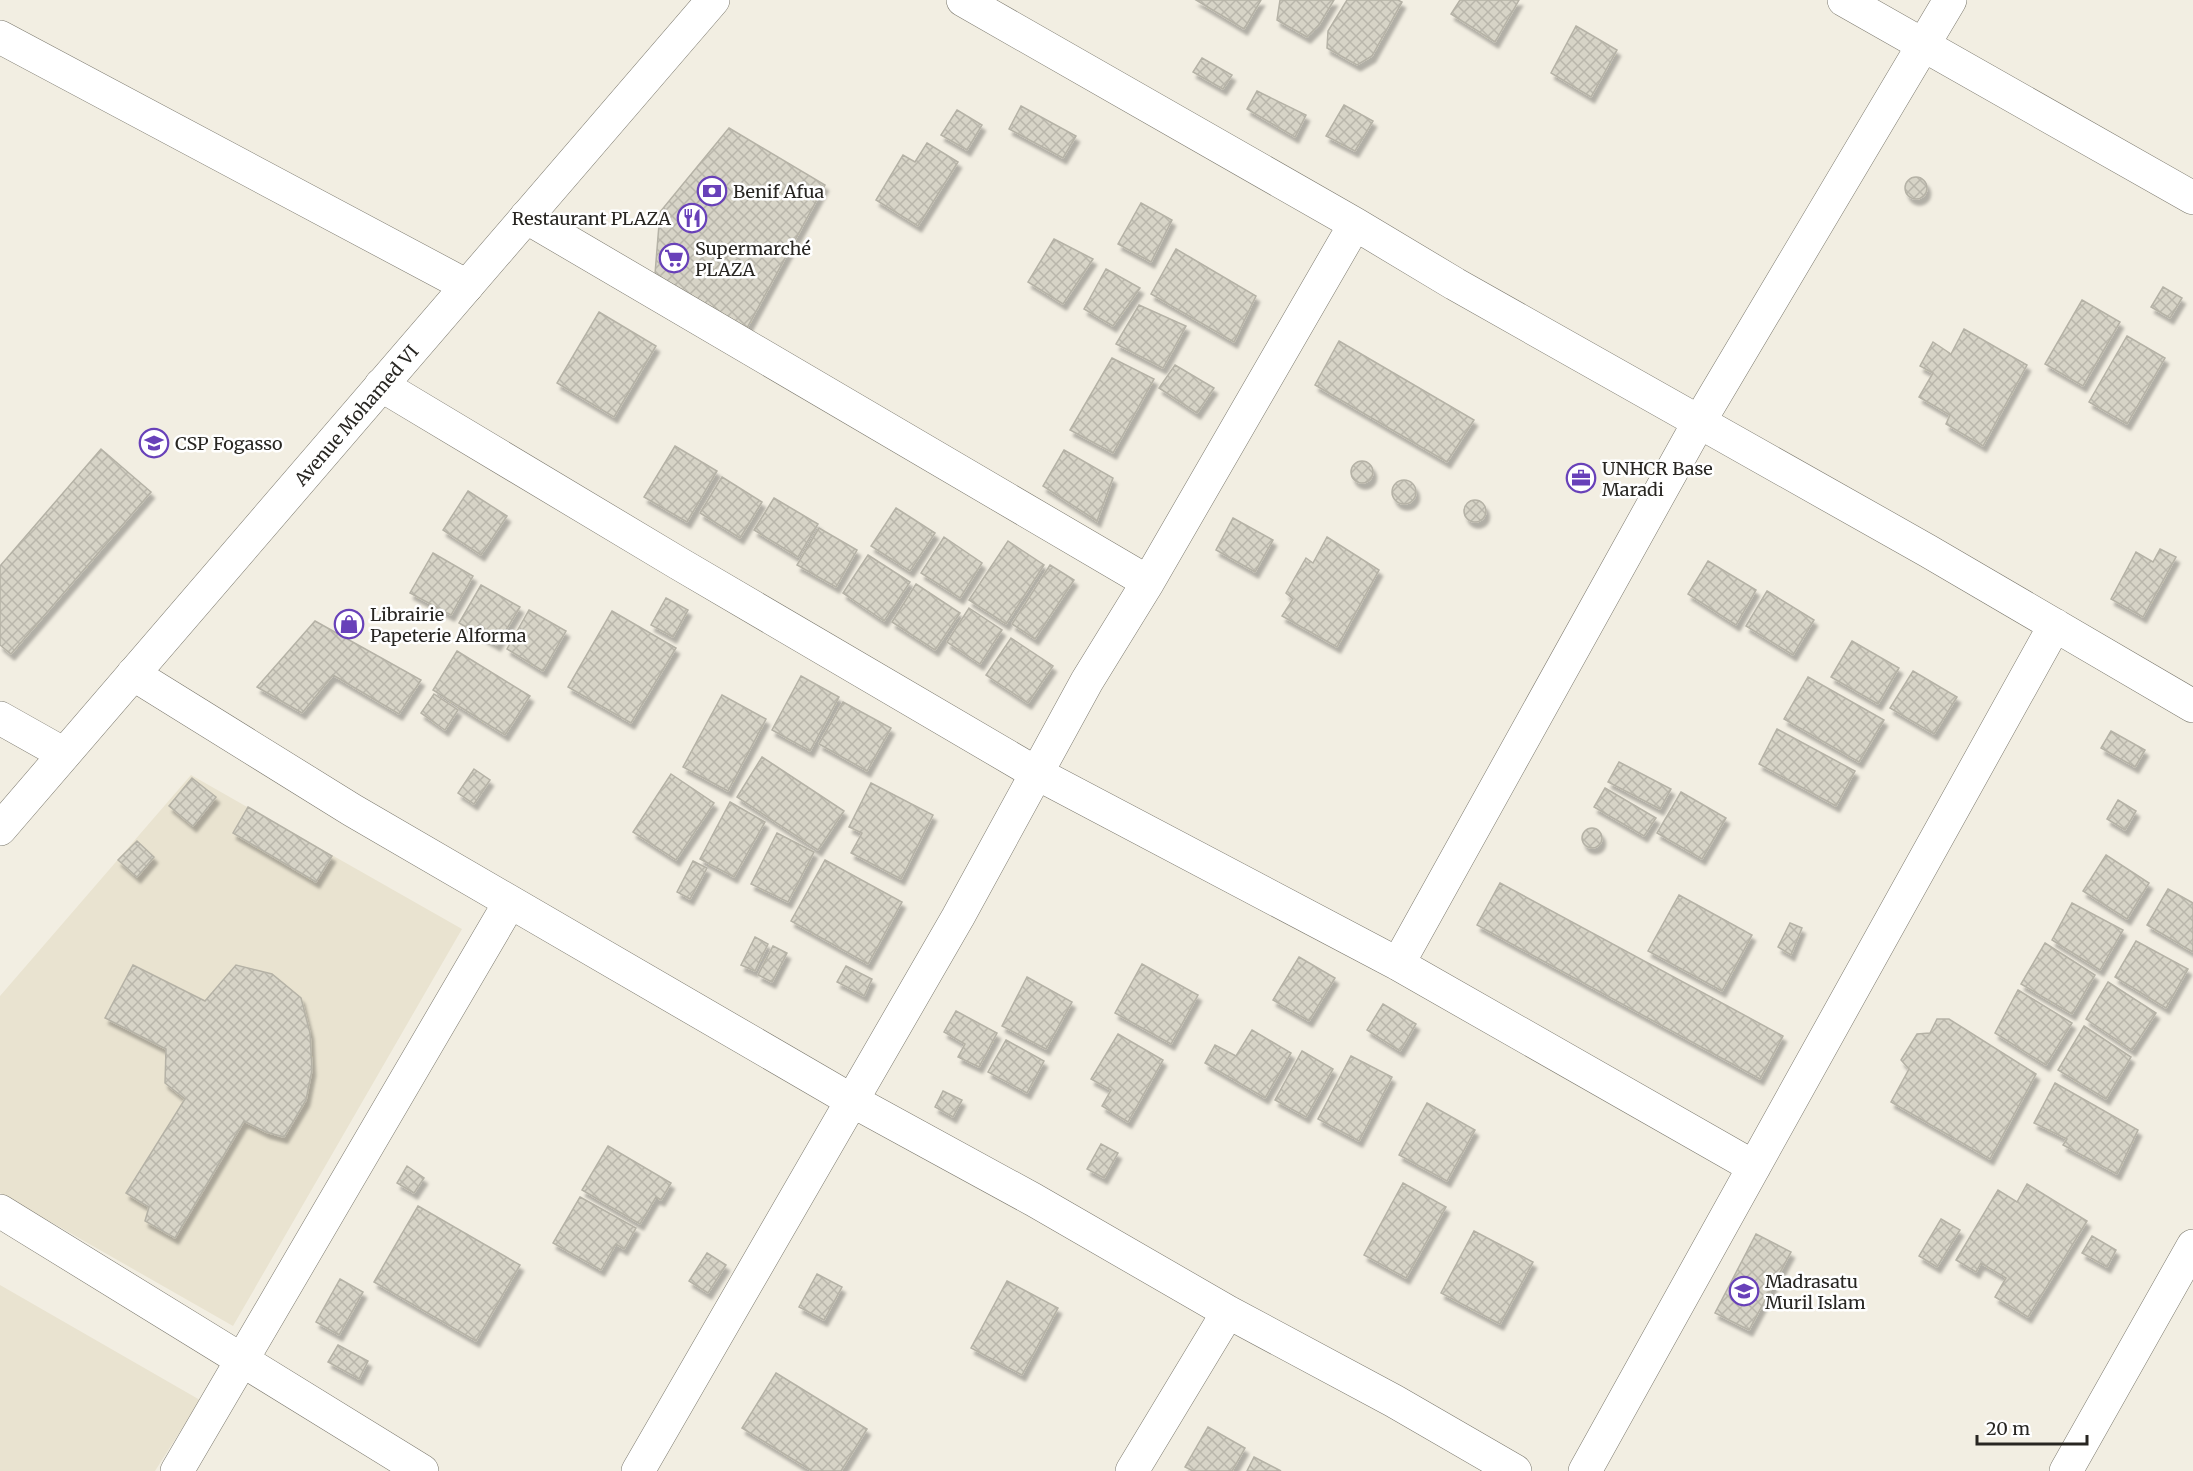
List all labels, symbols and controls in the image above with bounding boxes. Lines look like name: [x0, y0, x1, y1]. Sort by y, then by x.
bank icon: Benif Afua: [696, 175, 728, 207]
place label: Benif Afua: [733, 180, 825, 203]
restaurant icon: Restaurant PLAZA: [676, 202, 708, 234]
place label: Restaurant PLAZA: [512, 207, 671, 230]
place label: Supermarché PLAZA: [695, 237, 811, 281]
supermarket icon: Supermarché PLAZA: [658, 242, 690, 274]
street label: Avenue Mohamed VI: [288, 340, 423, 491]
school or university icon: CSP Fogasso: [138, 427, 170, 459]
place label: CSP Fogasso: [175, 432, 283, 455]
place label: UNHCR Base Maradi: [1602, 457, 1713, 501]
office icon: UNHCR Base Maradi: [1565, 462, 1597, 494]
place label: Librairie Papeterie Alforma: [370, 603, 527, 647]
shop icon: Librairie Papeterie Alforma: [333, 608, 365, 640]
place label: Madrasatu Muril Islam: [1765, 1270, 1866, 1314]
school or university icon: Madrasatu Muril Islam: [1728, 1275, 1760, 1307]
scale bar: [1977, 1408, 2086, 1446]
text: 20 m: [1986, 1417, 2030, 1440]

